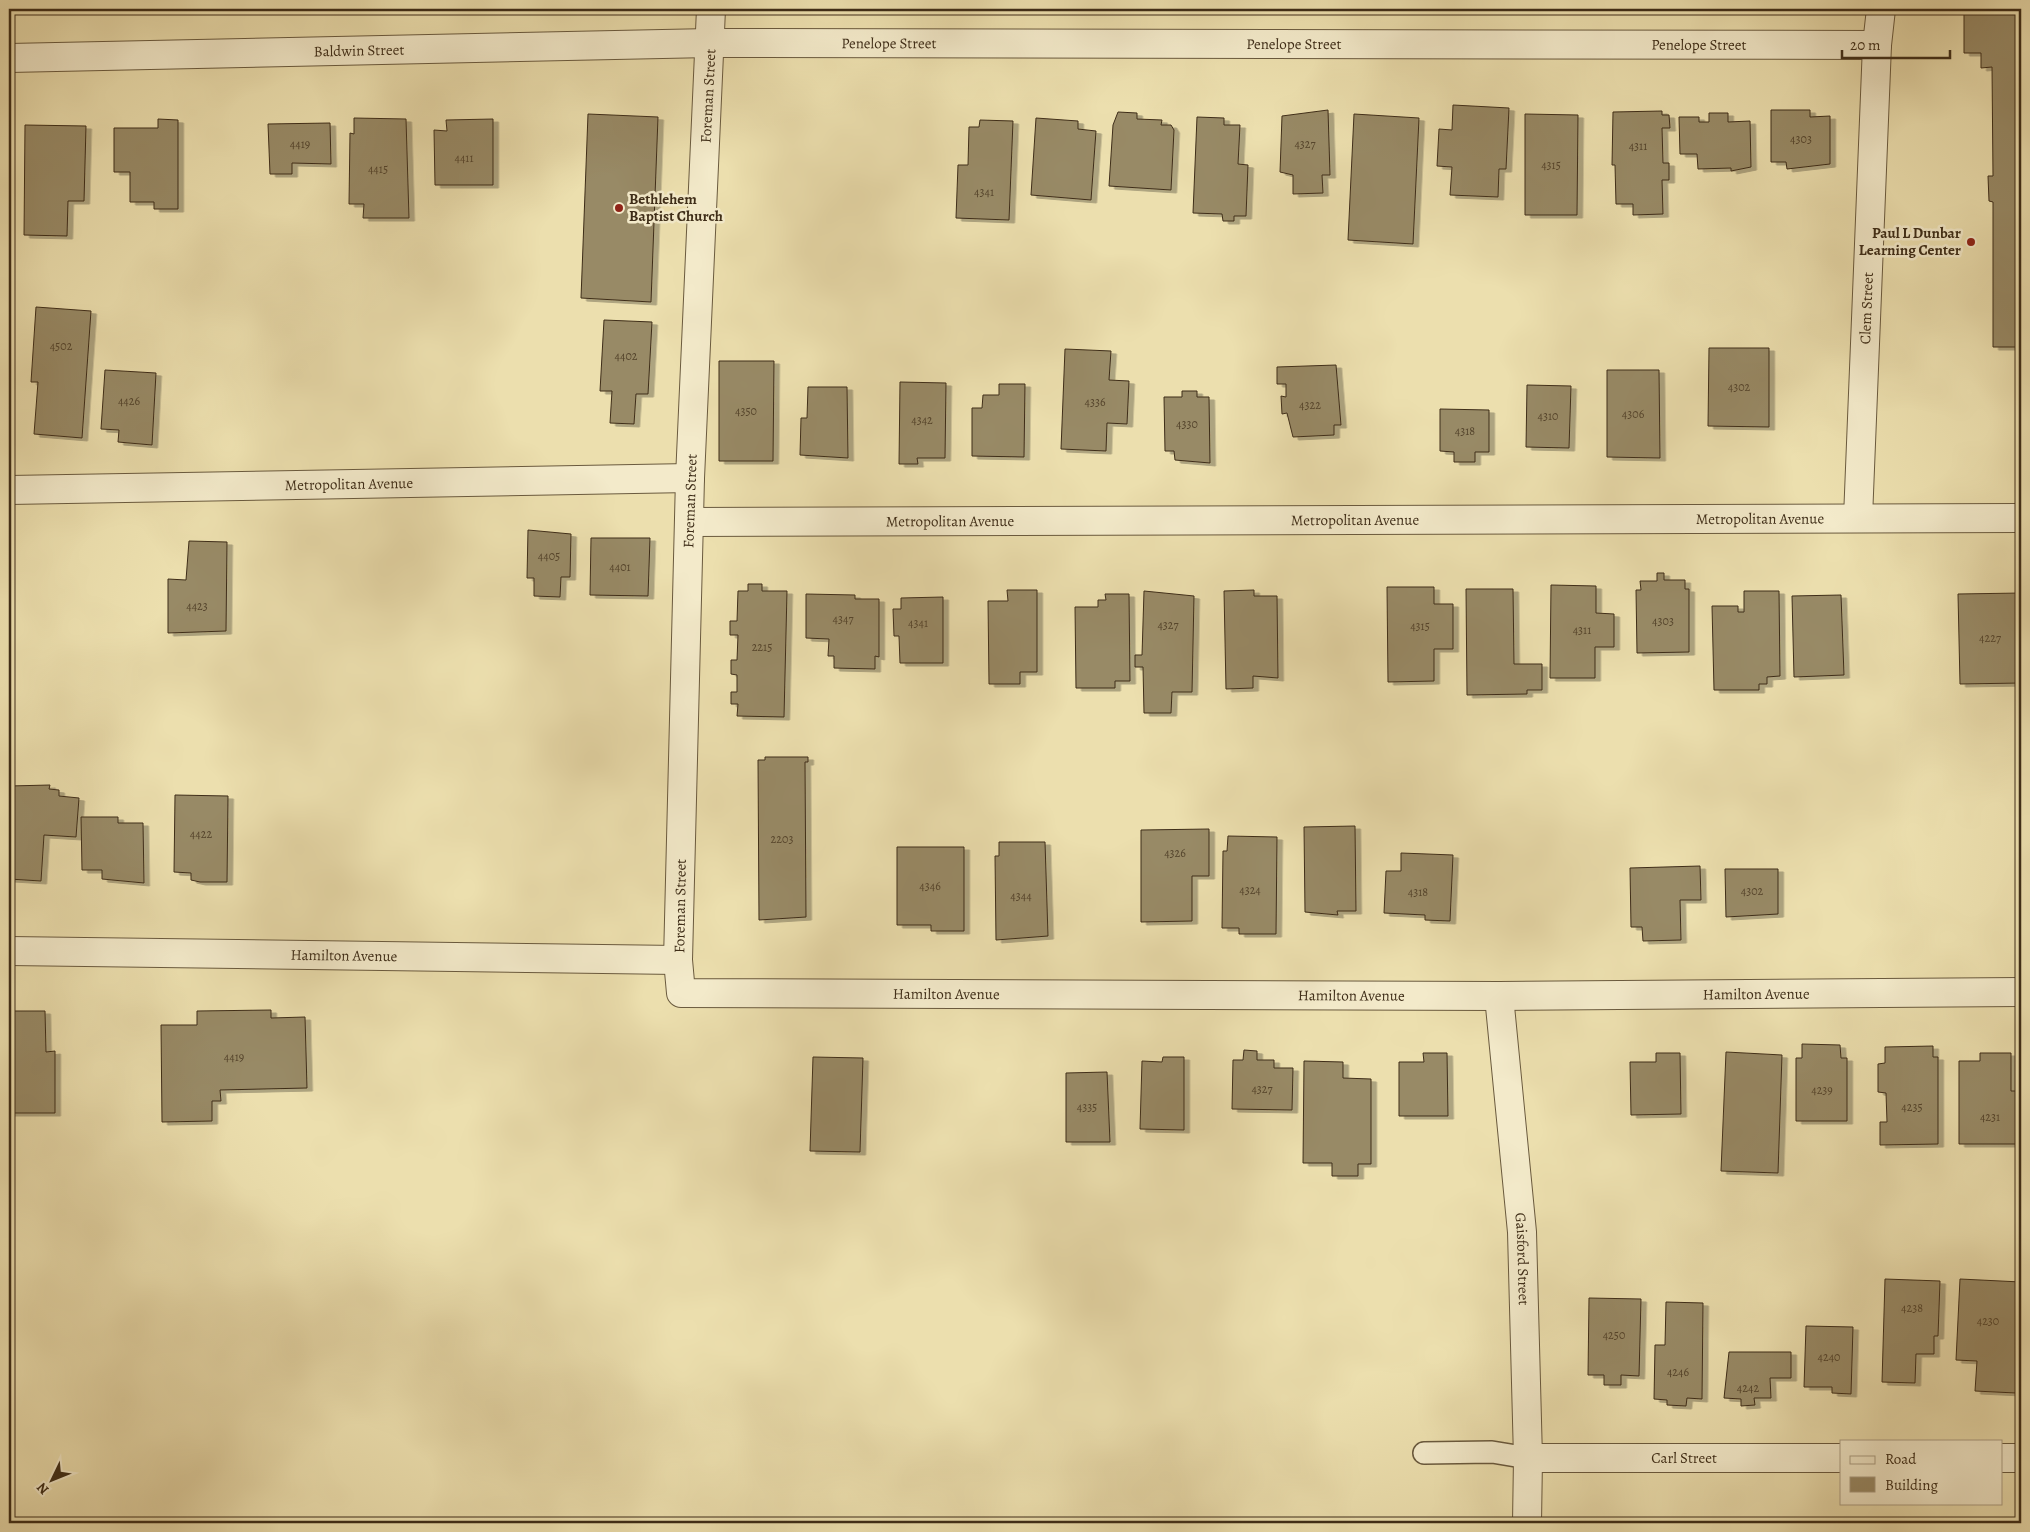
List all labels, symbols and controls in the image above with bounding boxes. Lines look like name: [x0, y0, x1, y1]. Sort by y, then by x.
scale bar: [1842, 28, 1950, 60]
street label: Penelope Street: [841, 33, 936, 53]
street label: Penelope Street: [1246, 34, 1341, 54]
street label: Penelope Street: [1651, 35, 1746, 55]
text: 20 m: [1850, 35, 1881, 55]
street label: Baldwin Street: [313, 40, 405, 61]
street label: Foreman Street: [696, 48, 720, 144]
house number: 4303: [1790, 131, 1812, 147]
house number: 4419: [290, 136, 310, 152]
house number: 4327: [1294, 136, 1317, 152]
house number: 4311: [1629, 138, 1647, 154]
house number: 4411: [454, 150, 474, 166]
house number: 4315: [1541, 157, 1561, 173]
house number: 4415: [368, 161, 388, 177]
house number: 4341: [974, 184, 994, 200]
place label: Bethlehem Baptist Church: [629, 189, 723, 226]
marker: Bethlehem Baptist Church: [613, 202, 625, 214]
place label: Paul L Dunbar Learning Center: [1859, 223, 1961, 260]
marker: Paul L Dunbar Learning Center: [1965, 236, 1977, 248]
street label: Clem Street: [1855, 272, 1878, 345]
house number: 4502: [50, 338, 73, 354]
house number: 4402: [615, 348, 638, 364]
house number: 4302: [1728, 379, 1751, 395]
house number: 4426: [118, 393, 141, 409]
house number: 4336: [1085, 394, 1106, 410]
house number: 4322: [1299, 397, 1321, 413]
house number: 4350: [735, 403, 757, 419]
house number: 4306: [1622, 406, 1645, 422]
house number: 4310: [1538, 408, 1558, 424]
house number: 4342: [911, 412, 933, 428]
house number: 4330: [1176, 416, 1198, 432]
house number: 4318: [1455, 423, 1475, 439]
street label: Foreman Street: [678, 453, 702, 548]
street label: Metropolitan Avenue: [285, 473, 414, 495]
street label: Metropolitan Avenue: [1696, 509, 1824, 529]
street label: Metropolitan Avenue: [1291, 510, 1419, 530]
street label: Metropolitan Avenue: [886, 511, 1014, 531]
house number: 4405: [538, 548, 560, 564]
house number: 4401: [609, 559, 631, 575]
house number: 4423: [186, 598, 208, 614]
house number: 4347: [833, 611, 854, 627]
house number: 4303: [1652, 613, 1674, 629]
house number: 4341: [908, 615, 928, 631]
house number: 4327: [1157, 617, 1180, 633]
house number: 4315: [1410, 618, 1430, 634]
house number: 4311: [1573, 622, 1591, 638]
house number: 4227: [1979, 630, 2002, 646]
house number: 2215: [752, 639, 772, 655]
house number: 4422: [190, 826, 212, 842]
house number: 2203: [771, 831, 793, 847]
house number: 4326: [1164, 845, 1186, 861]
street label: Foreman Street: [669, 859, 691, 953]
house number: 4346: [919, 878, 941, 894]
house number: 4324: [1239, 882, 1261, 898]
house number: 4302: [1741, 883, 1764, 899]
house number: 4318: [1408, 884, 1428, 900]
house number: 4344: [1010, 888, 1032, 904]
street label: Hamilton Avenue: [290, 945, 398, 966]
street label: Hamilton Avenue: [893, 984, 1000, 1004]
street label: Hamilton Avenue: [1703, 984, 1810, 1004]
street label: Hamilton Avenue: [1298, 985, 1405, 1006]
house number: 4419: [224, 1049, 244, 1065]
house number: 4327: [1251, 1081, 1274, 1097]
house number: 4239: [1811, 1082, 1833, 1098]
house number: 4335: [1077, 1099, 1097, 1115]
house number: 4235: [1901, 1099, 1923, 1115]
house number: 4231: [1980, 1109, 2000, 1125]
street label: Gaisford Street: [1510, 1212, 1534, 1306]
house number: 4238: [1901, 1300, 1923, 1316]
house number: 4230: [1977, 1313, 1999, 1329]
house number: 4250: [1603, 1327, 1625, 1343]
house number: 4240: [1818, 1349, 1840, 1365]
house number: 4246: [1667, 1364, 1690, 1380]
house number: 4242: [1737, 1380, 1759, 1396]
legend: [1840, 1440, 2002, 1504]
street label: Carl Street: [1651, 1448, 1717, 1468]
text: Road: [1885, 1449, 1917, 1469]
north arrow: [28, 1454, 78, 1504]
text: Building: [1885, 1475, 1938, 1495]
text: N: [32, 1478, 53, 1499]

